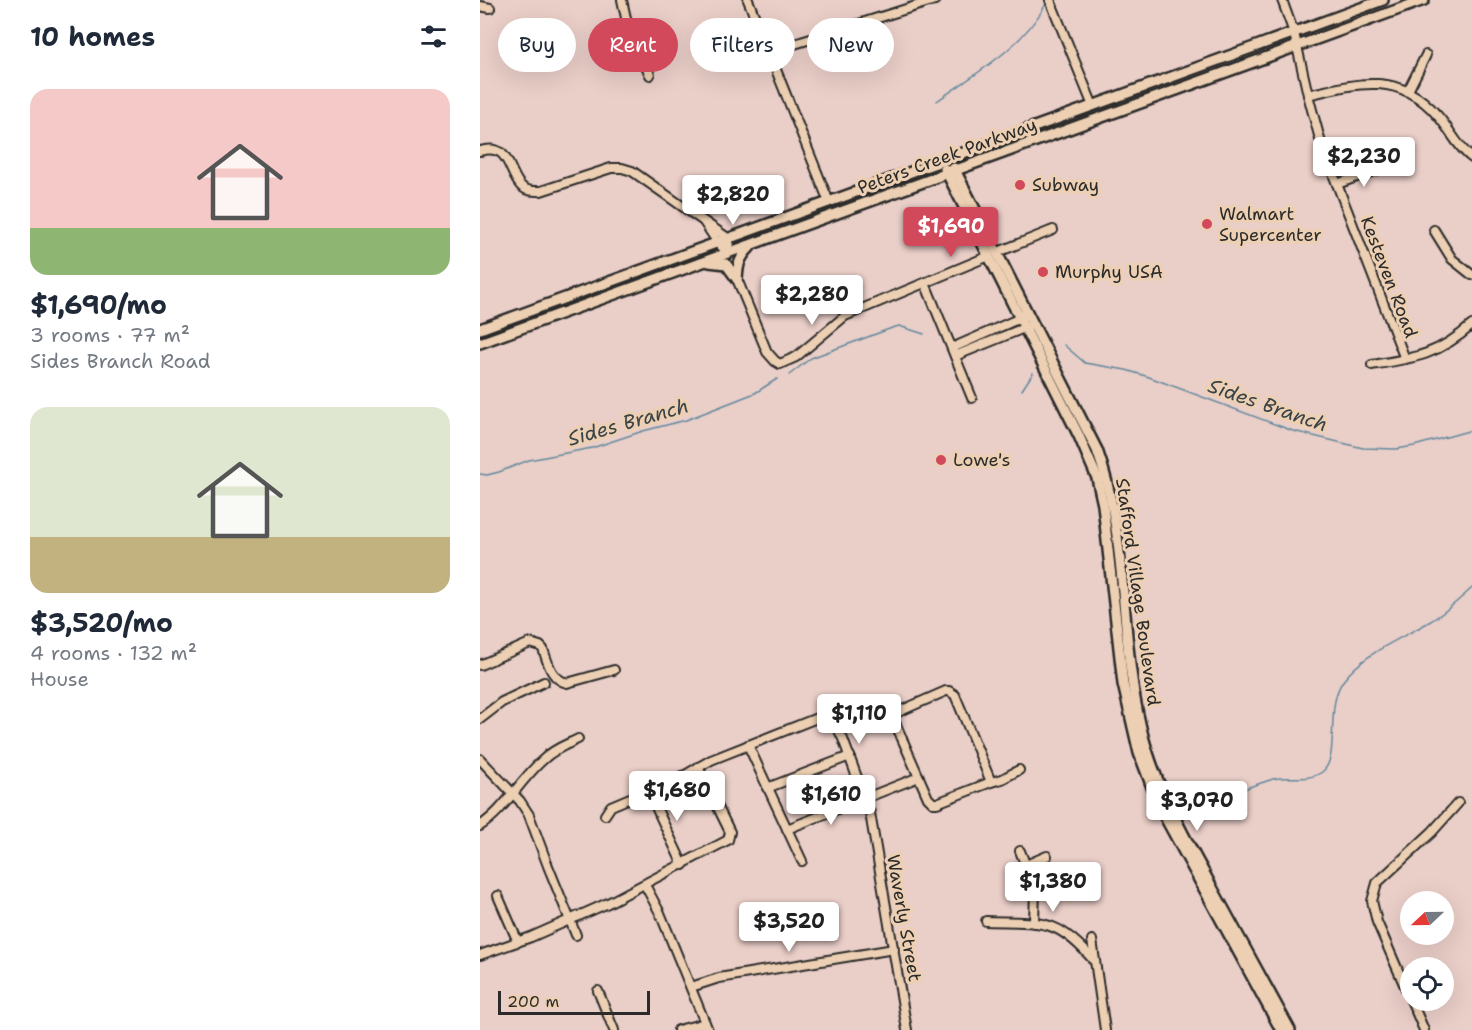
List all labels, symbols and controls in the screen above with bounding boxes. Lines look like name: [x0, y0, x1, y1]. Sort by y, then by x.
chip: Buy: [498, 18, 576, 72]
chip: Rent: [588, 18, 678, 72]
chip: Filters: [690, 18, 795, 72]
chip: New: [807, 18, 894, 72]
text: 10 homes: [30, 19, 155, 54]
icon: filters: [417, 20, 450, 53]
street label: Peters Creek Parkway: [854, 112, 1040, 200]
icon: home: [186, 128, 294, 236]
pin: $2,230: [1315, 137, 1413, 188]
text: $2,230: [1327, 143, 1401, 169]
place label: Subway: [1032, 173, 1099, 197]
pin: $2,820: [684, 175, 782, 226]
marker: Subway: [1013, 178, 1027, 192]
text: $2,820: [696, 181, 770, 207]
place label: Walmart Supercenter: [1219, 202, 1322, 247]
pin: $1,690: [902, 207, 1000, 258]
text: $1,690: [917, 213, 985, 239]
street label: Kesteven Road: [1355, 213, 1423, 341]
marker: Walmart Supercenter: [1200, 217, 1214, 231]
place label: Murphy USA: [1055, 260, 1163, 284]
marker: Murphy USA: [1036, 265, 1050, 279]
pin: $2,280: [763, 275, 861, 326]
text: $2,280: [775, 281, 849, 307]
text: $1,690/mo: [30, 287, 167, 322]
text: 3 rooms · 77 m²: [30, 322, 190, 348]
text: Sides Branch Road: [30, 348, 210, 374]
water label: Sides Branch: [1205, 372, 1331, 438]
water label: Sides Branch: [564, 392, 692, 452]
icon: home: [186, 446, 294, 554]
place label: Lowe's: [953, 448, 1010, 472]
marker: Lowe's: [934, 453, 948, 467]
street label: Stafford Village Boulevard: [1110, 477, 1166, 707]
text: $3,520/mo: [30, 605, 173, 640]
text: 4 rooms · 132 m²: [30, 640, 197, 666]
text: House: [30, 666, 89, 692]
pin: $1,110: [810, 694, 908, 745]
text: $1,110: [831, 700, 887, 726]
pin: $1,680: [628, 771, 726, 822]
pin: $1,610: [782, 775, 880, 826]
text: $1,680: [643, 777, 711, 803]
text: $1,610: [800, 781, 862, 807]
pin: $3,070: [1148, 781, 1246, 832]
text: $3,070: [1160, 787, 1234, 813]
street label: Waverly Street: [881, 853, 927, 984]
pin: $1,380: [1004, 862, 1102, 913]
text: $1,380: [1019, 868, 1087, 894]
north arrow: [1400, 891, 1454, 945]
map controls: [1400, 891, 1454, 1011]
pin: $3,520: [740, 902, 838, 953]
text: $3,520: [753, 908, 825, 934]
button: locate: [1400, 957, 1454, 1011]
scale bar: [498, 988, 650, 1016]
text: 200 m: [507, 991, 559, 1012]

